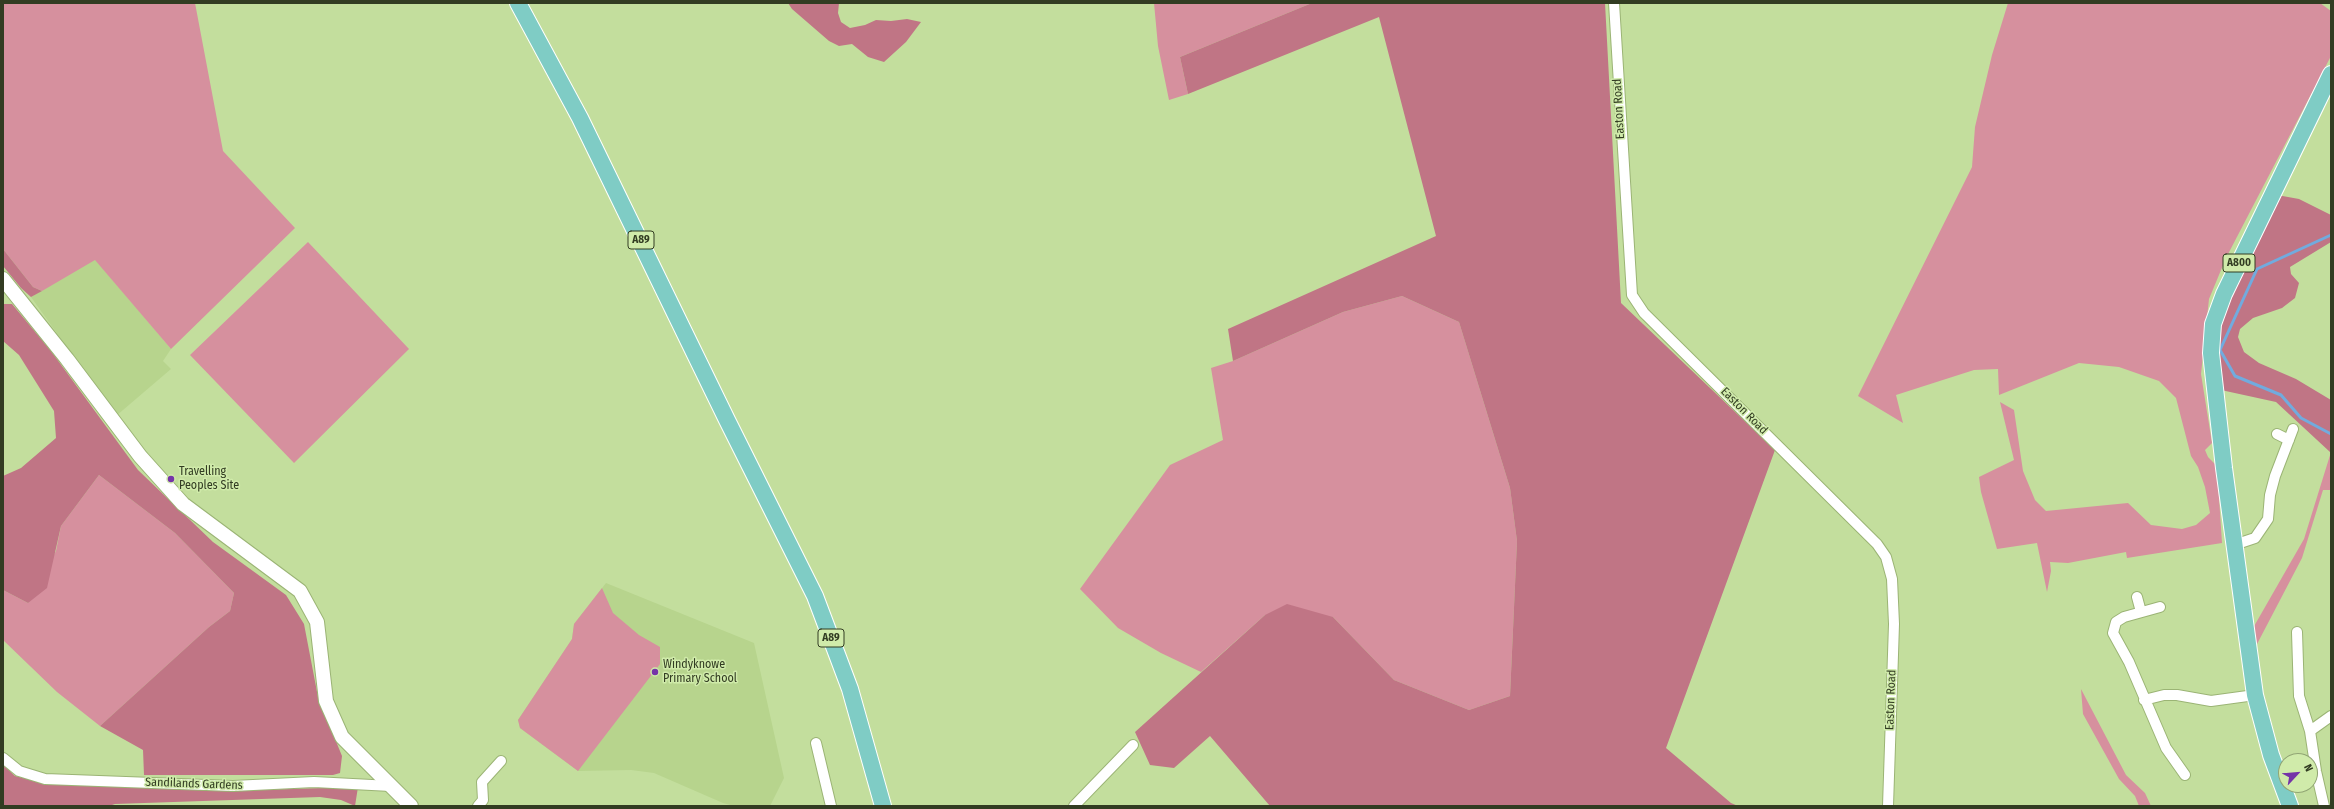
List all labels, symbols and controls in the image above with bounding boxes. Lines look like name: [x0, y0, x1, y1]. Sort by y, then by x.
street label: Easton Road: [1610, 78, 1628, 140]
road number: A89: [628, 231, 654, 249]
road number: A800: [2223, 254, 2255, 272]
street label: Easton Road: [1718, 385, 1770, 437]
place label: Travelling Peoples Site: [179, 465, 239, 493]
marker: Travelling Peoples Site: [166, 474, 176, 484]
road number: A89: [818, 629, 844, 647]
place label: Windyknowe Primary School: [663, 658, 737, 686]
marker: Windyknowe Primary School: [650, 667, 660, 677]
street label: Easton Road: [1883, 670, 1899, 730]
north arrow: [2278, 753, 2318, 793]
text: N: [2301, 762, 2316, 774]
street label: Sandilands Gardens: [145, 775, 243, 793]

